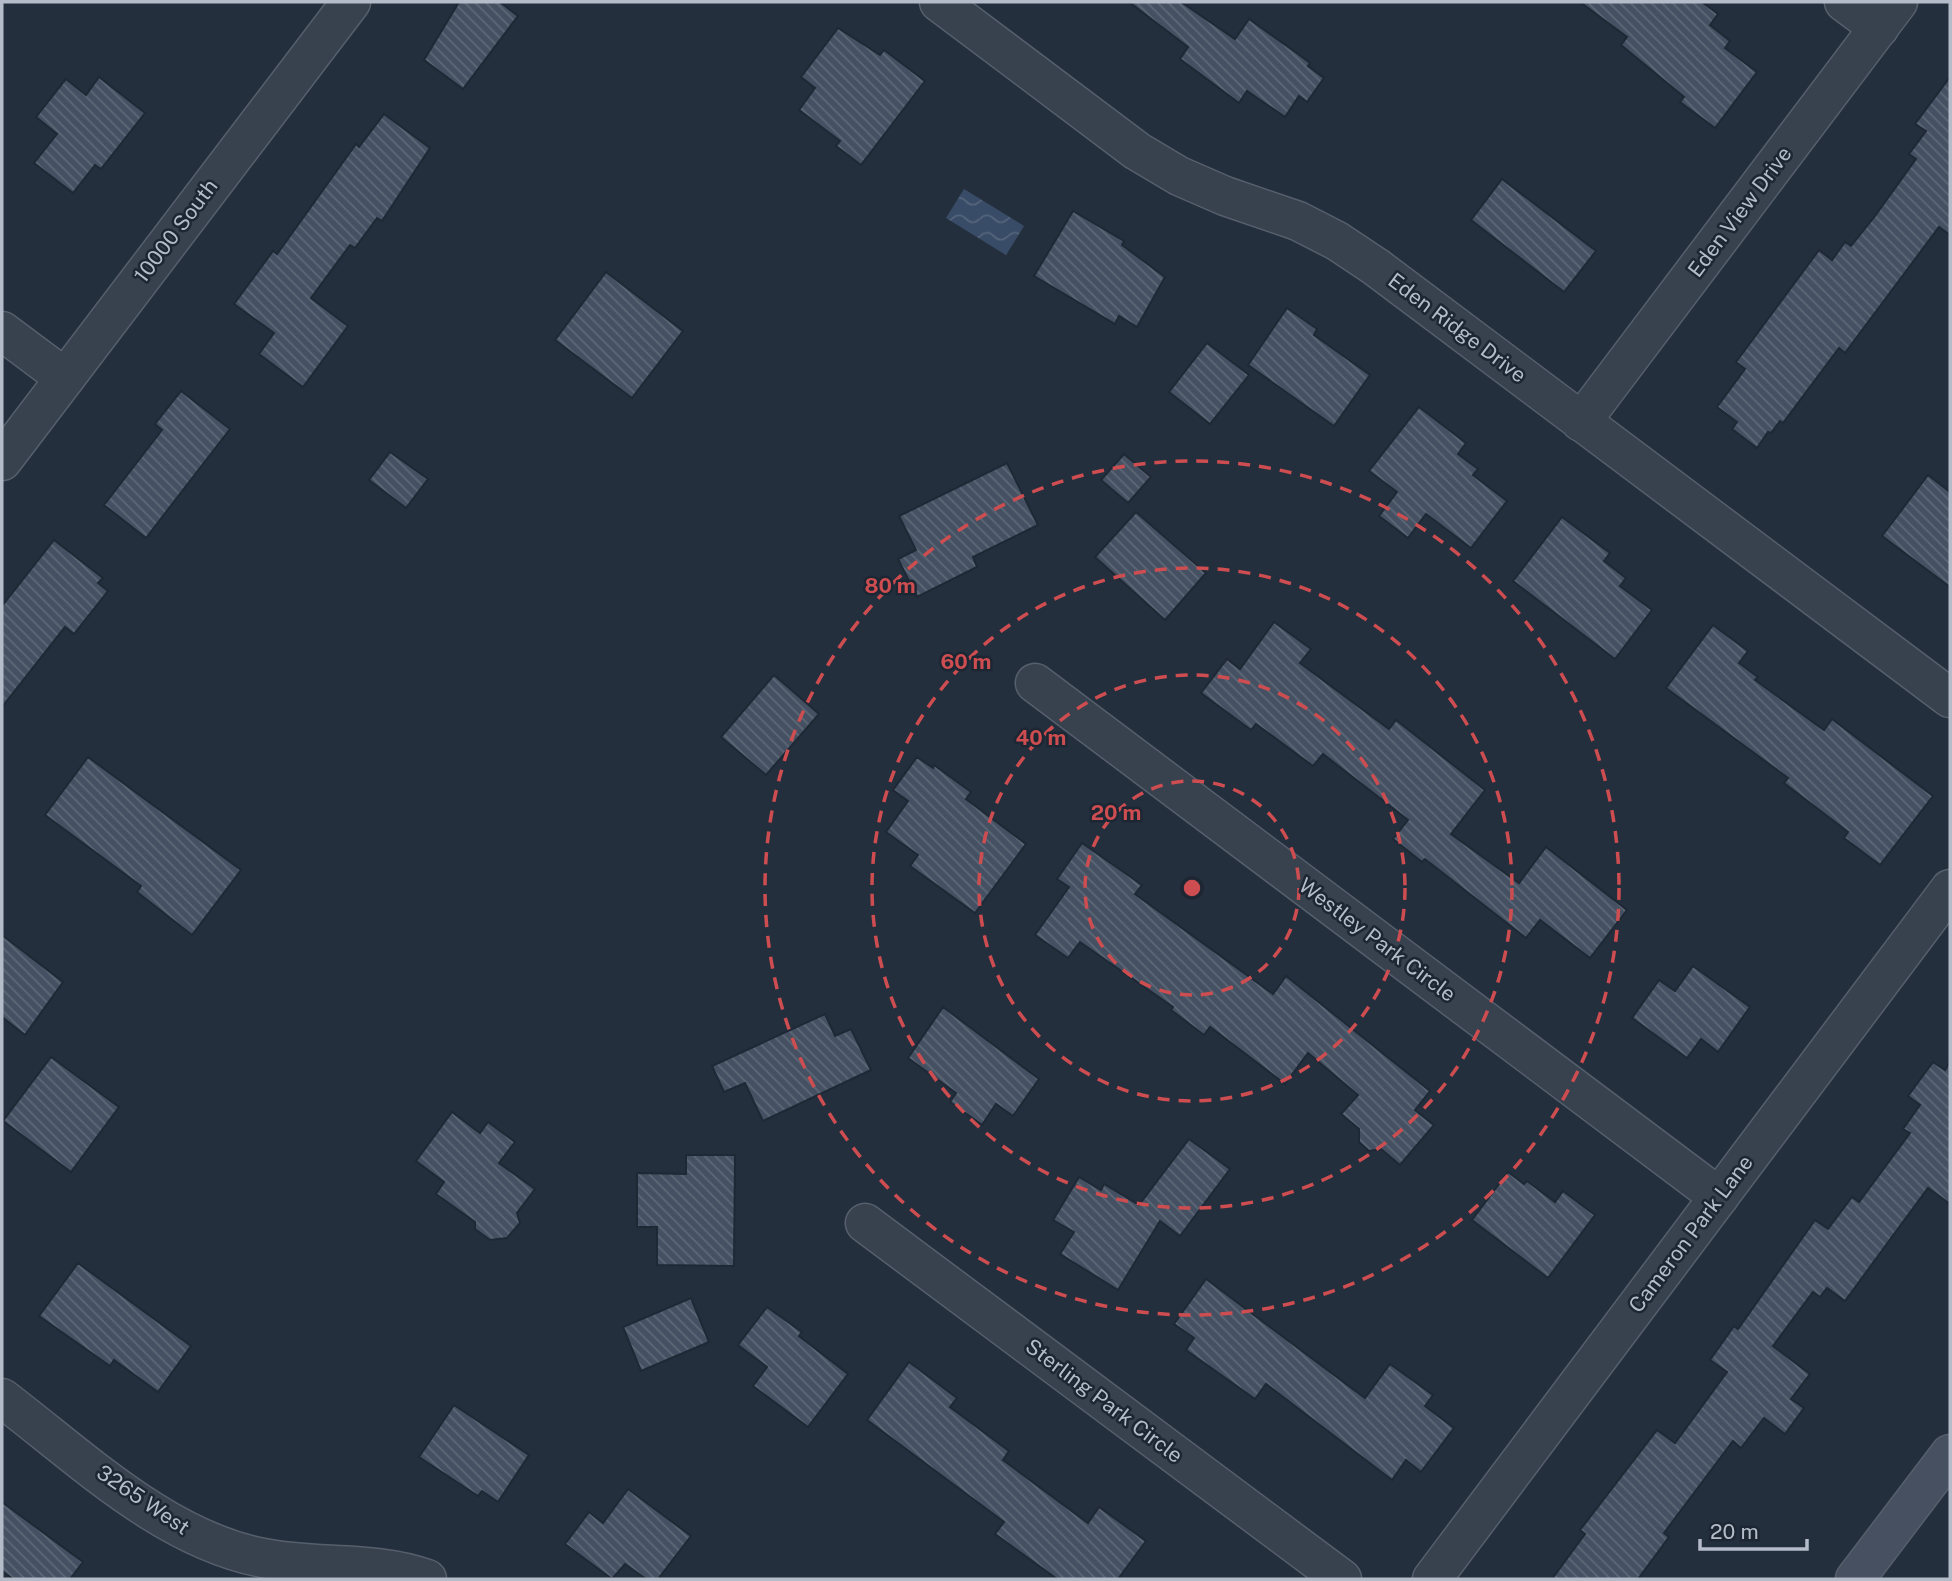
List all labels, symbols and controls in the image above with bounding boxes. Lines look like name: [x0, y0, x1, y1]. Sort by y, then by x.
street label: Eden View Drive: [1682, 142, 1797, 282]
street label: 10000 South: [129, 174, 223, 287]
street label: Eden Ridge Drive: [1383, 268, 1531, 388]
text: 80 m: [864, 573, 916, 598]
text: 60 m: [941, 649, 991, 674]
text: 40 m: [1016, 725, 1066, 750]
text: 20 m: [1091, 800, 1141, 825]
street label: Westley Park Circle: [1294, 872, 1461, 1007]
centre of rings: [1180, 876, 1204, 900]
street label: Cameron Park Lane: [1623, 1150, 1758, 1317]
street label: Sterling Park Circle: [1021, 1333, 1188, 1468]
street label: 3265 West: [92, 1459, 194, 1540]
scale bar: [1700, 1508, 1807, 1552]
text: 20 m: [1710, 1519, 1759, 1544]

